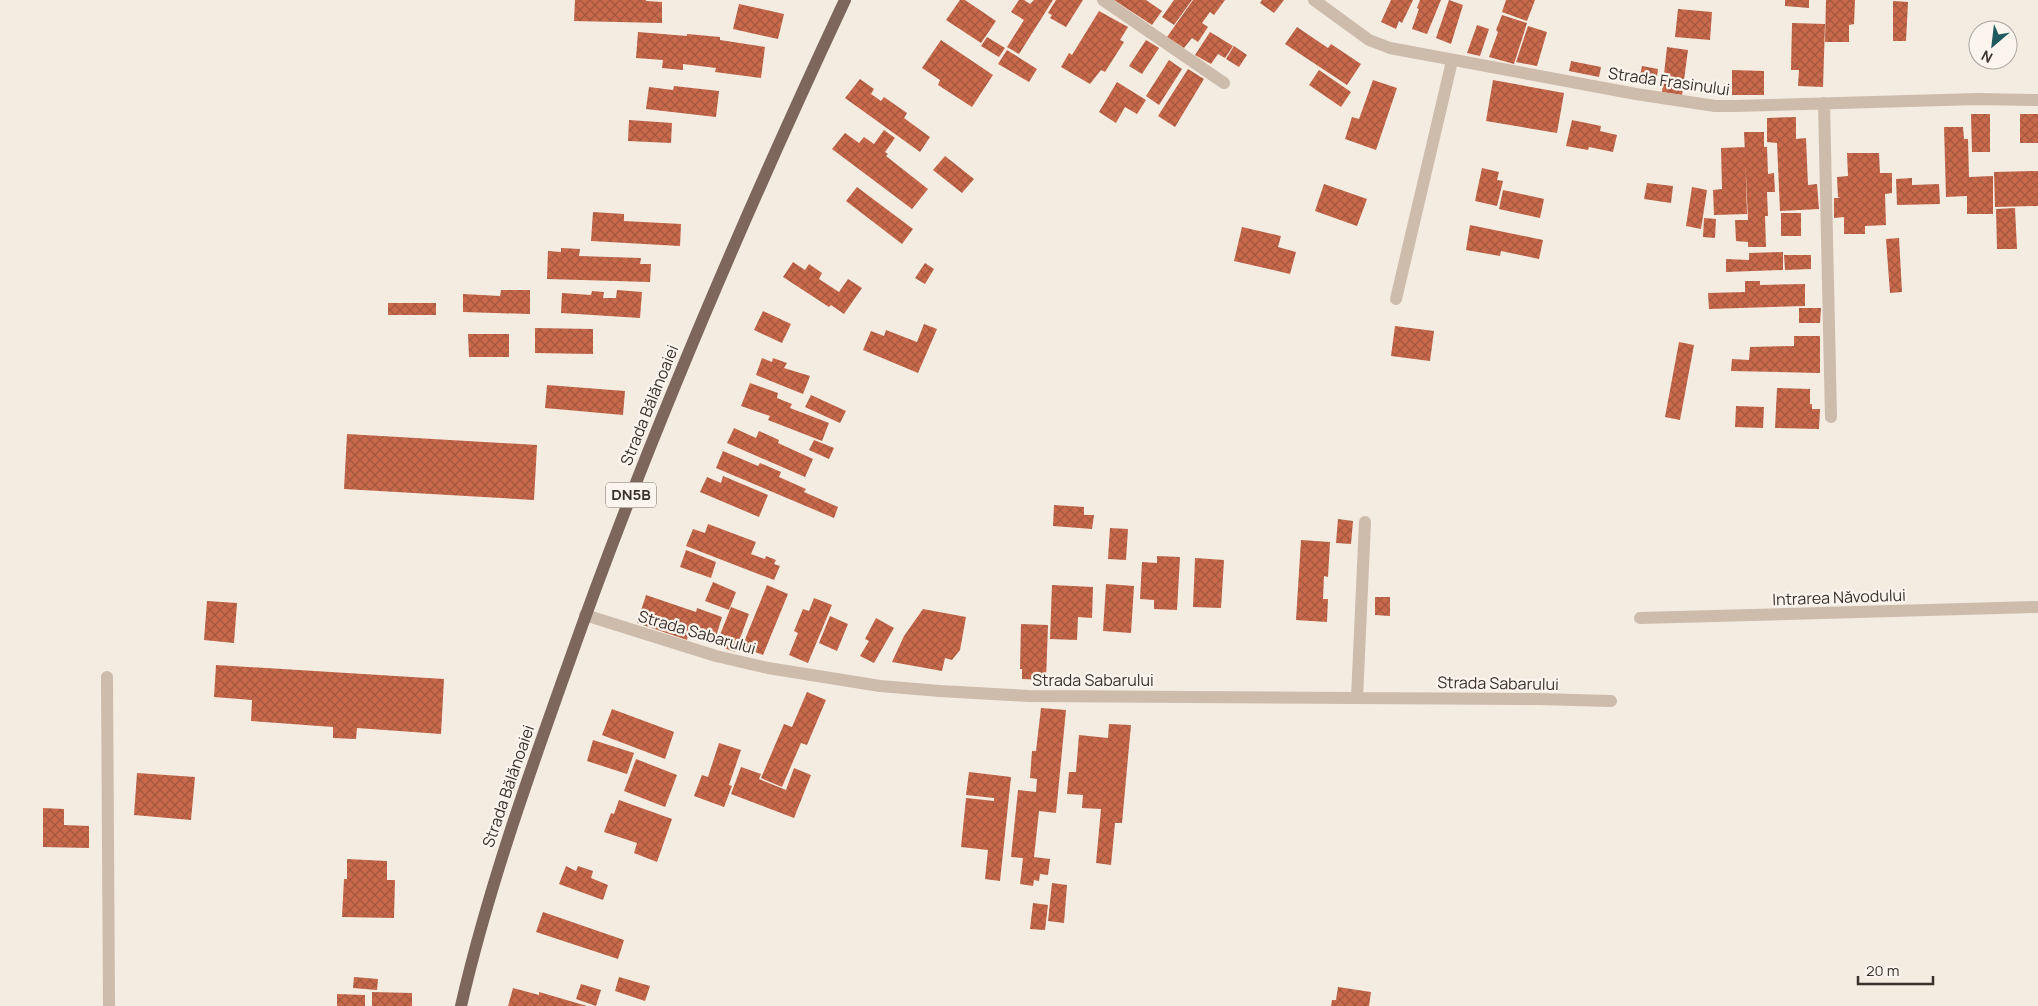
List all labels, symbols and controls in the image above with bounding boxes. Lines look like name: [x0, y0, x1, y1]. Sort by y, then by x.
north arrow: [1968, 20, 2018, 70]
text: N: [1978, 46, 1996, 68]
street label: Strada Frasinului: [1607, 62, 1731, 100]
street label: Strada Bălănoaiei: [615, 341, 683, 469]
road number: DN5B: [606, 482, 656, 508]
street label: Intrarea Năvodului: [1772, 584, 1906, 610]
street label: Strada Sabarului: [636, 605, 758, 659]
street label: Strada Sabarului: [1032, 669, 1154, 691]
street label: Strada Sabarului: [1437, 671, 1559, 695]
street label: Strada Bălănoaiei: [477, 722, 539, 850]
scale bar: [1858, 954, 1933, 986]
text: 20 m: [1866, 960, 1899, 981]

